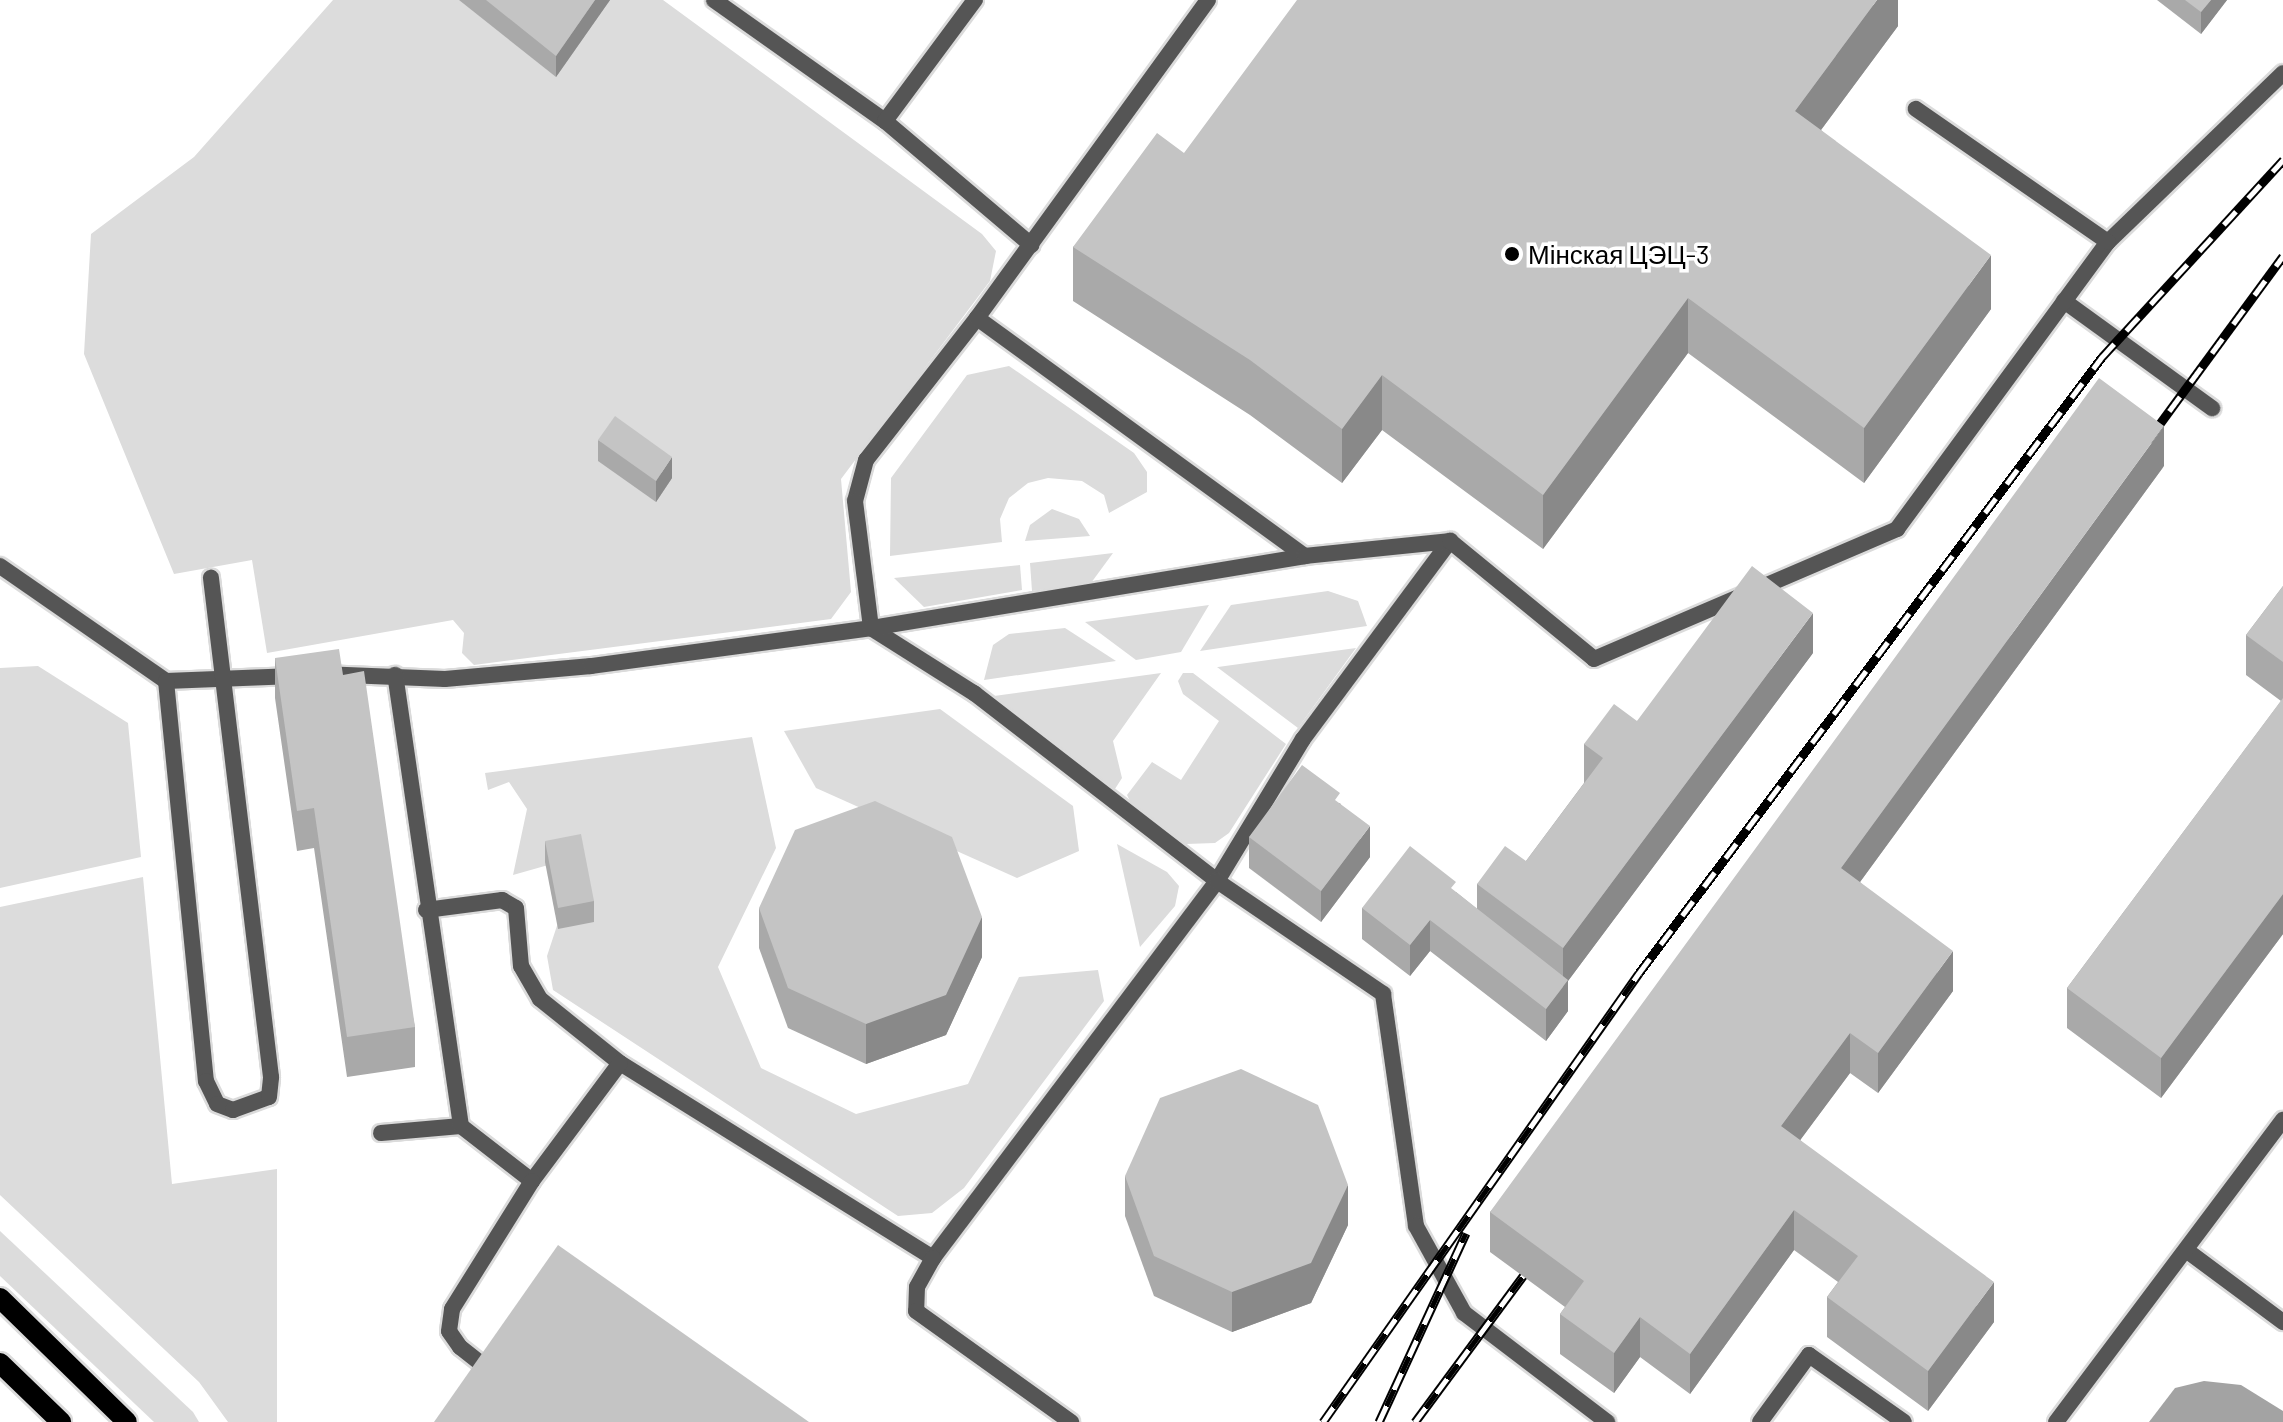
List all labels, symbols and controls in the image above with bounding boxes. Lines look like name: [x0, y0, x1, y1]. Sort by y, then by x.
place label: Мінская ЦЭЦ-3: [1528, 238, 1709, 270]
marker: Мінская ЦЭЦ-3: [1503, 245, 1521, 263]

